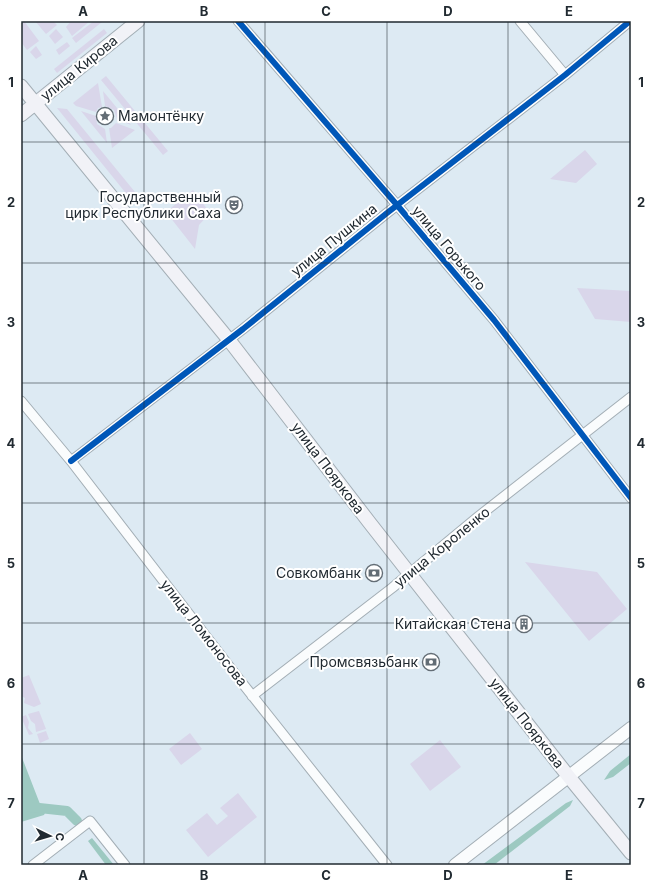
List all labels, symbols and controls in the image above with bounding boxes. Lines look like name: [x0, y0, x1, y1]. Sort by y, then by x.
text: A: [78, 3, 88, 19]
text: B: [200, 3, 209, 19]
text: C: [321, 3, 331, 19]
text: D: [443, 3, 453, 19]
text: E: [565, 3, 573, 19]
street label: улица Кирова: [37, 31, 121, 104]
text: 1: [8, 74, 14, 90]
text: 1: [638, 74, 644, 90]
place icon: Мамонтёнку: [95, 106, 115, 126]
place label: Мамонтёнку: [118, 107, 204, 124]
place label: Государственный цирк Республики Саха: [65, 188, 221, 221]
text: 2: [7, 194, 15, 210]
text: 2: [637, 194, 645, 210]
theatre icon: Государственный цирк Республики Саха: [224, 195, 244, 215]
street label: улица Пушкина: [287, 200, 380, 279]
street label: улица Горького: [409, 202, 490, 294]
text: 3: [7, 314, 15, 330]
text: 3: [637, 314, 645, 330]
street label: улица Пояркова: [288, 419, 368, 517]
text: 4: [7, 435, 16, 451]
text: 4: [637, 435, 646, 451]
street label: улица Короленко: [390, 503, 493, 590]
text: 5: [7, 555, 15, 571]
text: 5: [637, 555, 645, 571]
bank icon: Совкомбанк: [364, 563, 384, 583]
place label: Совкомбанк: [276, 564, 361, 581]
street label: улица Ломоносова: [157, 576, 251, 689]
building icon: Китайская Стена: [514, 614, 534, 634]
place label: Китайская Стена: [395, 615, 511, 632]
bank icon: Промсвязьбанк: [421, 652, 441, 672]
place label: Промсвязьбанк: [309, 653, 418, 670]
street label: улица Пояркова: [487, 674, 568, 771]
text: 6: [7, 675, 15, 691]
text: 6: [637, 675, 645, 691]
text: 7: [7, 795, 15, 811]
text: 7: [637, 795, 645, 811]
north arrow: [30, 816, 70, 856]
text: С: [53, 832, 67, 842]
text: A: [78, 867, 88, 883]
text: B: [200, 867, 209, 883]
text: C: [321, 867, 331, 883]
text: D: [443, 867, 453, 883]
text: E: [565, 867, 573, 883]

